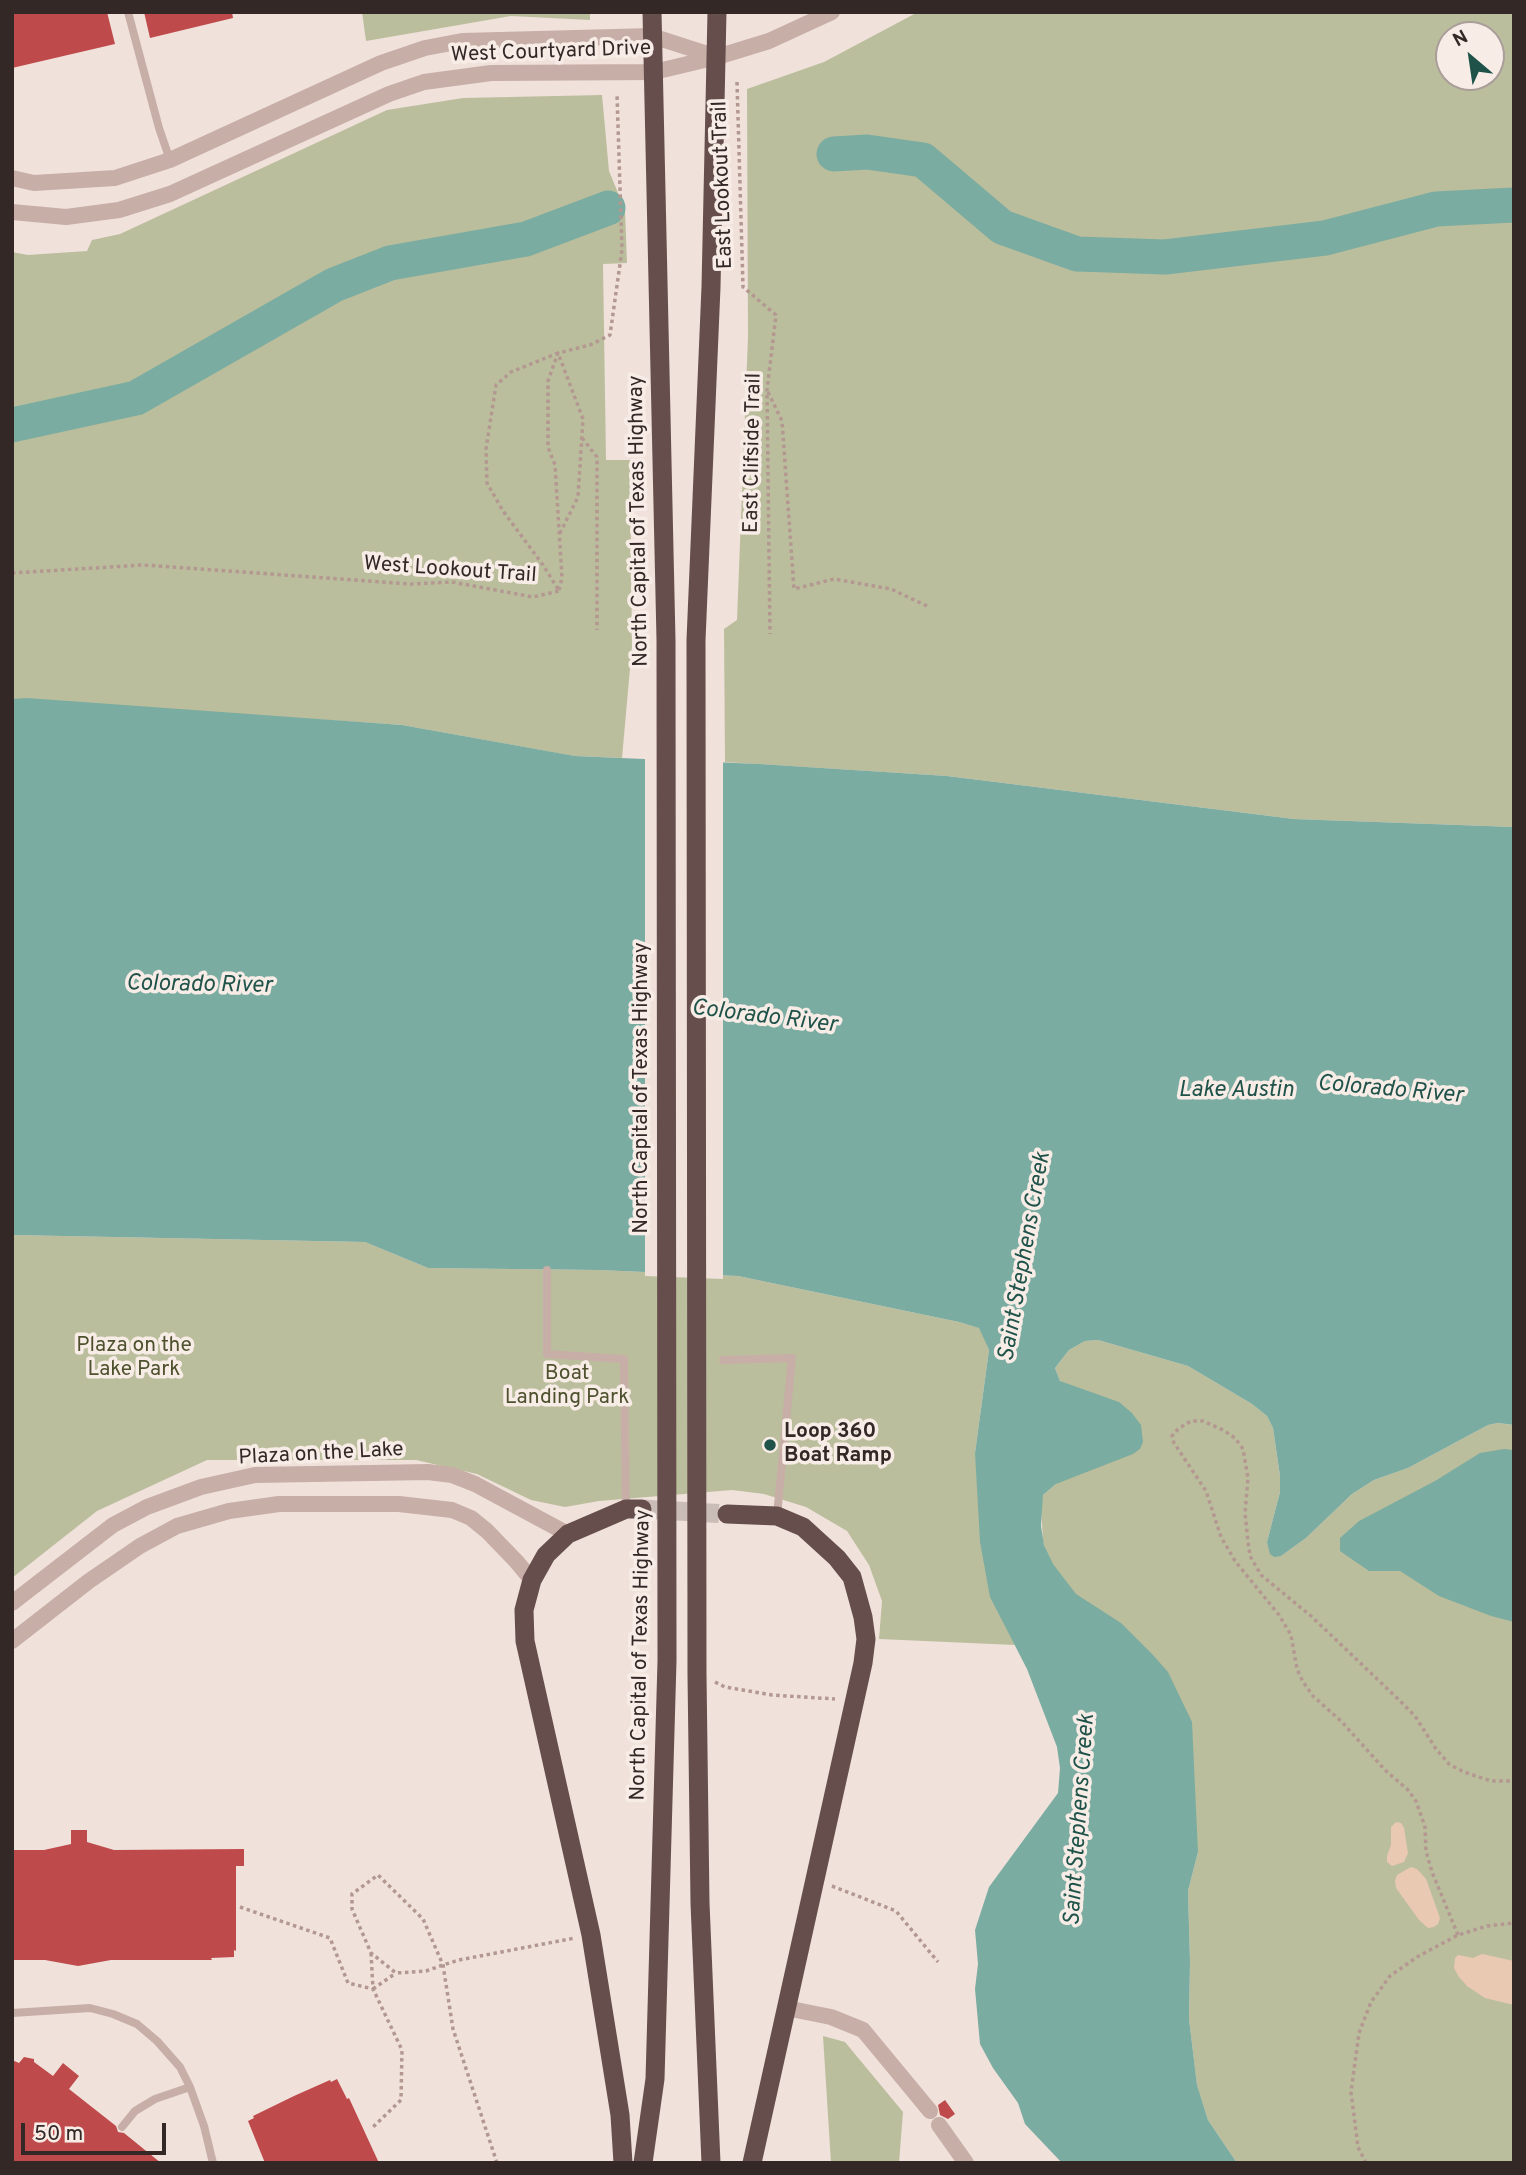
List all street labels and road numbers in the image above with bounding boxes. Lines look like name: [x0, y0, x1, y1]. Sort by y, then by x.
street label: West Courtyard Drive: [450, 37, 652, 69]
street label: East Lookout Trail: [708, 100, 740, 270]
street label: East Clifside Trail: [740, 373, 768, 533]
street label: North Capital of Texas Highway: [625, 375, 655, 667]
street label: West Lookout Trail: [363, 552, 537, 590]
street label: North Capital of Texas Highway: [630, 942, 656, 1234]
street label: Plaza on the Lake: [238, 1438, 404, 1472]
street label: North Capital of Texas Highway: [627, 1509, 657, 1801]

